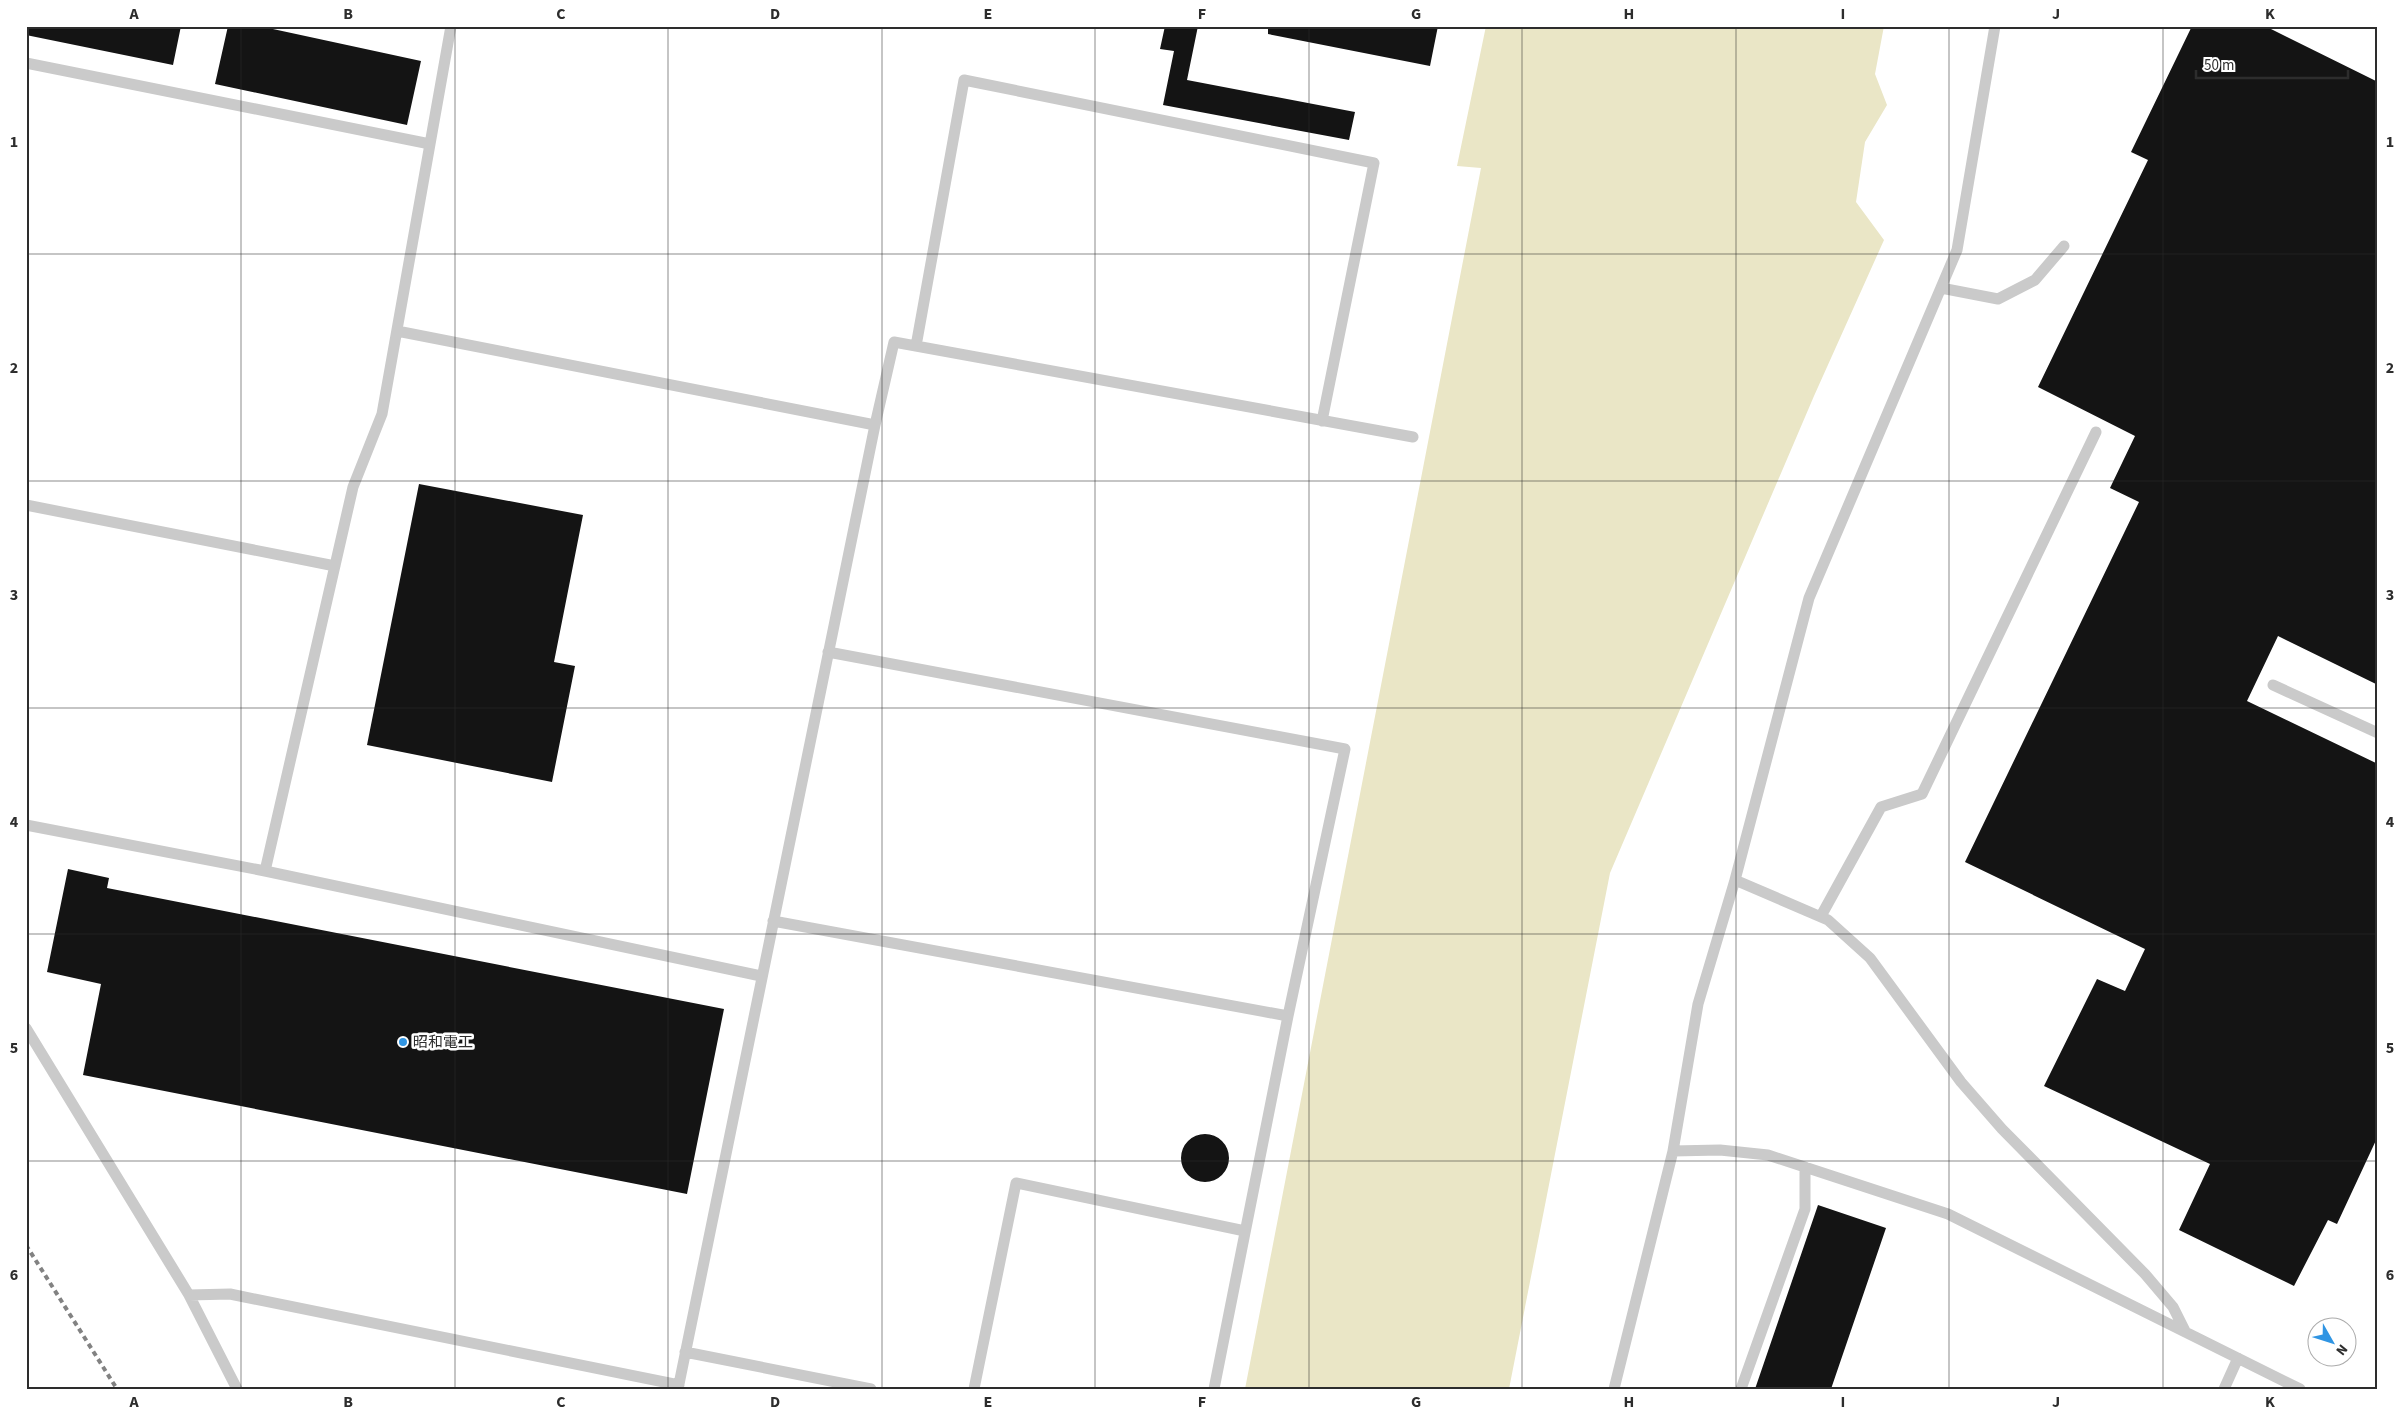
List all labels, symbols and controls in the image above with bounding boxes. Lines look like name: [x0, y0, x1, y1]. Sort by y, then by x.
text: A: [128, 3, 139, 25]
text: B: [343, 3, 353, 25]
text: C: [556, 3, 566, 25]
text: D: [770, 3, 780, 25]
text: E: [984, 3, 992, 25]
text: F: [1198, 3, 1206, 25]
text: G: [1411, 3, 1421, 25]
text: H: [1624, 3, 1634, 25]
text: I: [1841, 3, 1845, 25]
text: J: [2052, 3, 2060, 25]
text: K: [2265, 3, 2275, 25]
scale bar: [2196, 48, 2349, 80]
text: 50 m: [2204, 55, 2234, 76]
text: 1: [10, 131, 18, 153]
text: 1: [2386, 131, 2394, 153]
text: 2: [10, 357, 18, 379]
text: 2: [2386, 357, 2394, 379]
text: 3: [10, 584, 18, 606]
text: 3: [2386, 584, 2394, 606]
text: 4: [10, 811, 19, 833]
text: 4: [2386, 811, 2395, 833]
place label: 昭和電工: [413, 1032, 473, 1053]
marker: 昭和電工: [397, 1036, 409, 1048]
text: 5: [10, 1037, 18, 1059]
text: 5: [2386, 1037, 2394, 1059]
text: 6: [10, 1264, 18, 1286]
text: 6: [2386, 1264, 2394, 1286]
north arrow: [2306, 1318, 2356, 1368]
text: N: [2331, 1340, 2352, 1359]
text: A: [128, 1391, 139, 1413]
text: B: [343, 1391, 353, 1413]
text: C: [556, 1391, 566, 1413]
text: D: [770, 1391, 780, 1413]
text: E: [984, 1391, 992, 1413]
text: F: [1198, 1391, 1206, 1413]
text: G: [1411, 1391, 1421, 1413]
text: H: [1624, 1391, 1634, 1413]
text: I: [1841, 1391, 1845, 1413]
text: J: [2052, 1391, 2060, 1413]
text: K: [2265, 1391, 2275, 1413]

